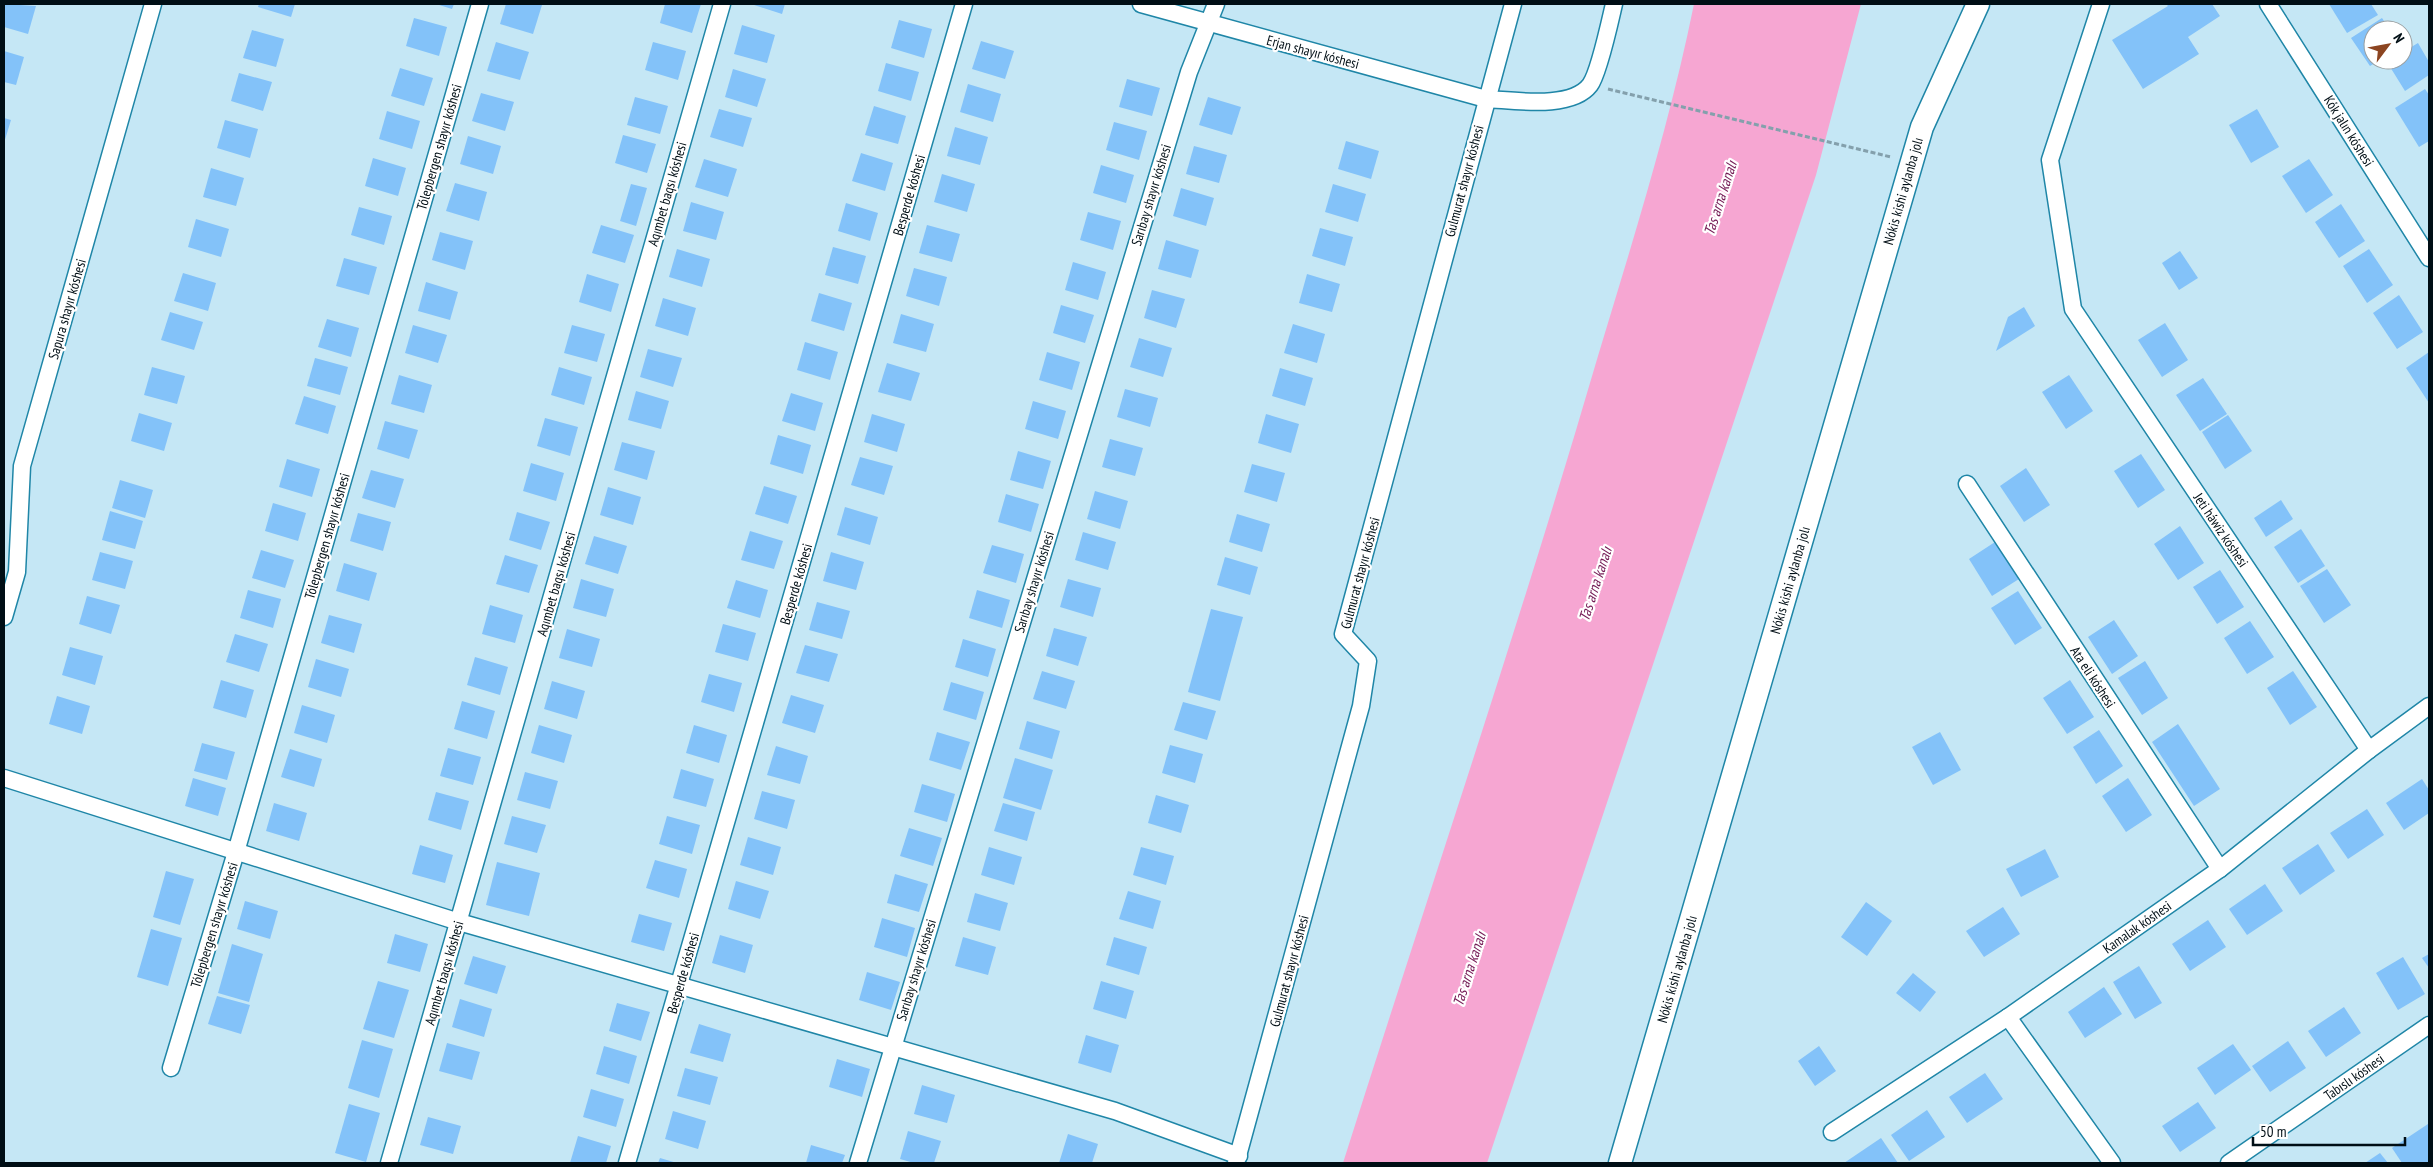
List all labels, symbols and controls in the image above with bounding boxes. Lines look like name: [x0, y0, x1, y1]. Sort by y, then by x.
north arrow: [2363, 20, 2413, 70]
text: N: [2389, 30, 2409, 46]
street label: Erjan shayır kóshesi: [1265, 31, 1361, 73]
street label: Tólepbergen shayır kóshesi: [412, 82, 466, 212]
street label: Kók jalın kóshesi: [2320, 92, 2378, 170]
street label: Gulmurat shayır kóshesi: [1440, 123, 1488, 239]
street label: Nókis kishi aylanba jolı: [1879, 135, 1927, 247]
street label: Aqımbet baqsı kóshesi: [644, 140, 690, 248]
street label: Sarıbay shayır kóshesi: [1127, 142, 1175, 248]
street label: Besperde kóshesi: [889, 152, 929, 238]
water label: Tas arna kanalı: [1699, 157, 1741, 237]
street label: Sapura shayır kóshesi: [44, 257, 90, 361]
street label: Tólepbergen shayır kóshesi: [300, 471, 354, 601]
street label: Jeti háwiz kóshesi: [2189, 489, 2252, 570]
street label: Gulmurat shayır kóshesi: [1336, 515, 1384, 631]
street label: Nókis kishi aylanba jolı: [1766, 524, 1814, 636]
street label: Sarıbay shayır kóshesi: [1010, 529, 1058, 635]
street label: Aqımbet baqsı kóshesi: [533, 530, 579, 638]
street label: Besperde kóshesi: [776, 541, 816, 627]
water label: Tas arna kanalı: [1574, 543, 1616, 623]
street label: Ata eli kóshesi: [2066, 643, 2120, 711]
street label: Tólepbergen shayır kóshesi: [186, 860, 242, 990]
street label: Kamalak kóshesi: [2099, 897, 2175, 957]
street label: Gulmurat shayır kóshesi: [1265, 913, 1313, 1029]
street label: Nókis kishi aylanba jolı: [1653, 913, 1701, 1025]
street label: Sarıbay shayır kóshesi: [892, 917, 940, 1023]
street label: Aqımbet baqsı kóshesi: [421, 919, 467, 1027]
water label: Tas arna kanalı: [1448, 928, 1490, 1008]
street label: Besperde kóshesi: [663, 930, 703, 1016]
street label: Tabıslı kóshesi: [2320, 1050, 2388, 1104]
scale bar: [2253, 1114, 2406, 1146]
text: 50 m: [2260, 1122, 2286, 1141]

